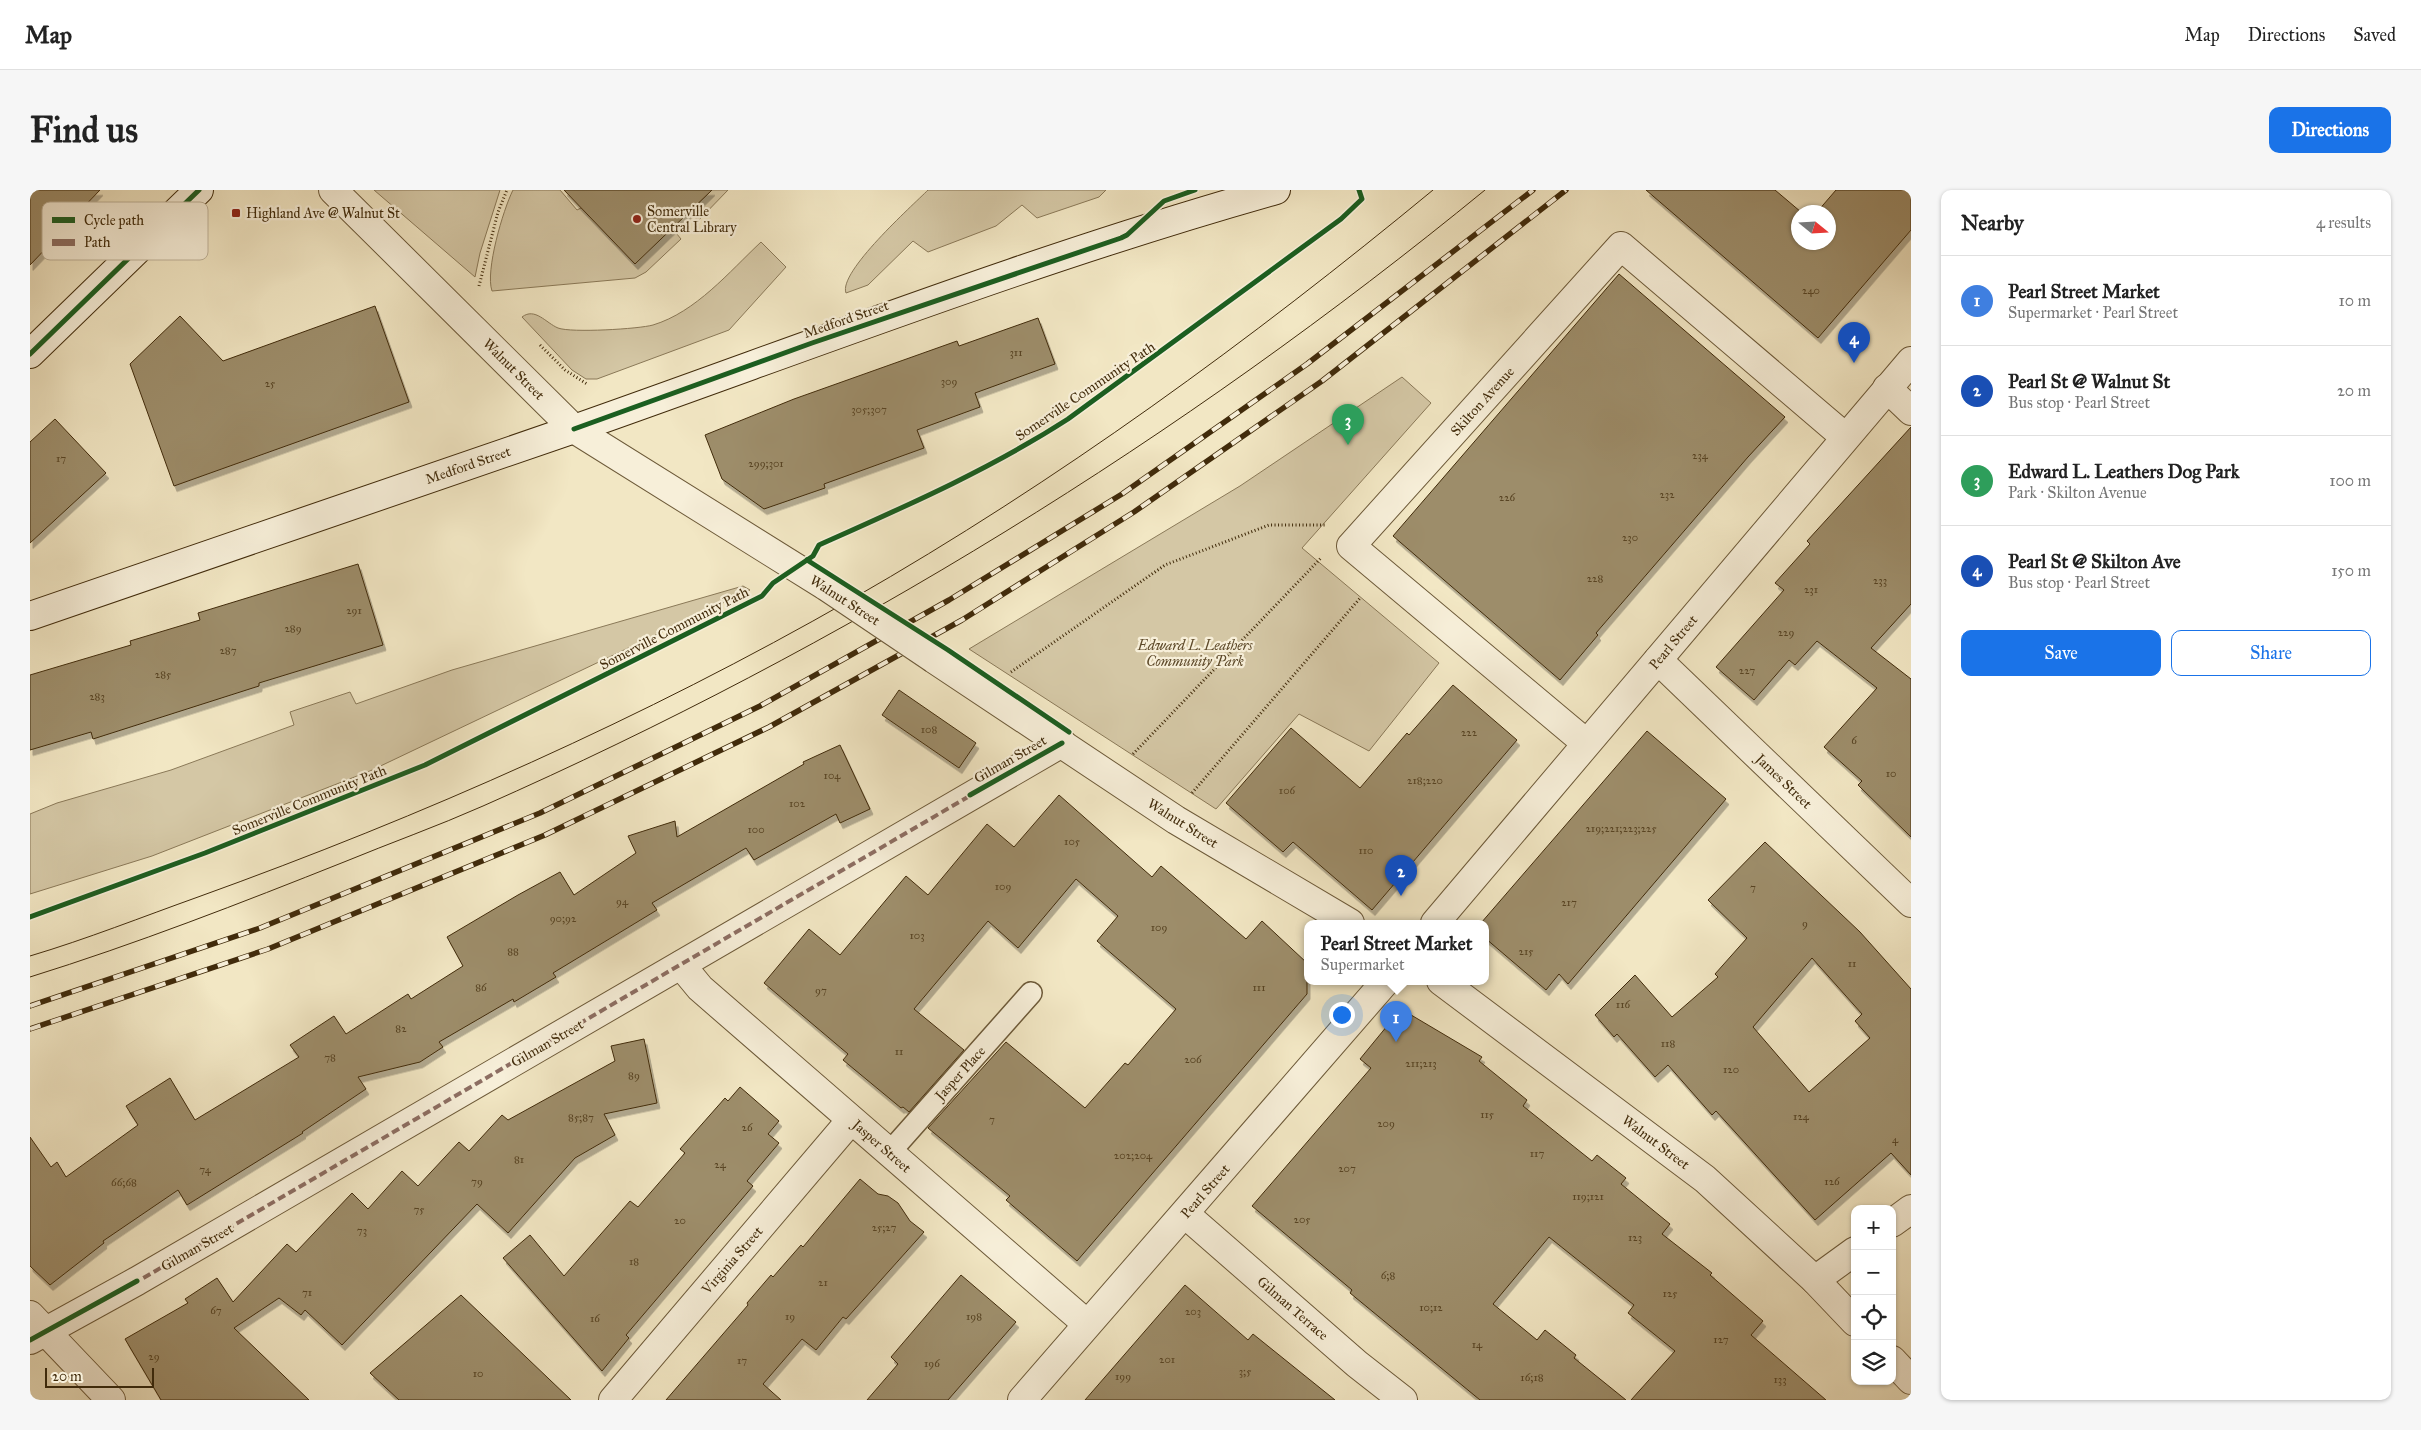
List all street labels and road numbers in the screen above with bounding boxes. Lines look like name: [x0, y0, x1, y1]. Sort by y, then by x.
street label: Medford Street: [801, 297, 891, 342]
street label: Walnut Street: [479, 335, 548, 404]
street label: Somerville Community Path: [1012, 338, 1159, 445]
street label: Skilton Avenue: [1447, 363, 1518, 439]
street label: Medford Street: [423, 443, 513, 488]
street label: Walnut Street: [807, 571, 883, 629]
street label: Somerville Community Path: [597, 583, 752, 673]
street label: Pearl Street: [1646, 611, 1701, 673]
street label: Gilman Street: [971, 732, 1050, 787]
street label: James Street: [1750, 749, 1815, 813]
street label: Somerville Community Path: [230, 762, 389, 839]
street label: Walnut Street: [1144, 795, 1221, 852]
street label: Gilman Street: [508, 1016, 587, 1071]
street label: Jasper Place: [930, 1043, 990, 1106]
street label: Walnut Street: [1619, 1112, 1693, 1173]
street label: Jasper Street: [847, 1115, 915, 1177]
street label: Pearl Street: [1177, 1161, 1234, 1222]
street label: Gilman Street: [158, 1220, 237, 1275]
street label: Virginia Street: [698, 1223, 766, 1298]
street label: Gilman Terrace: [1254, 1273, 1332, 1344]

